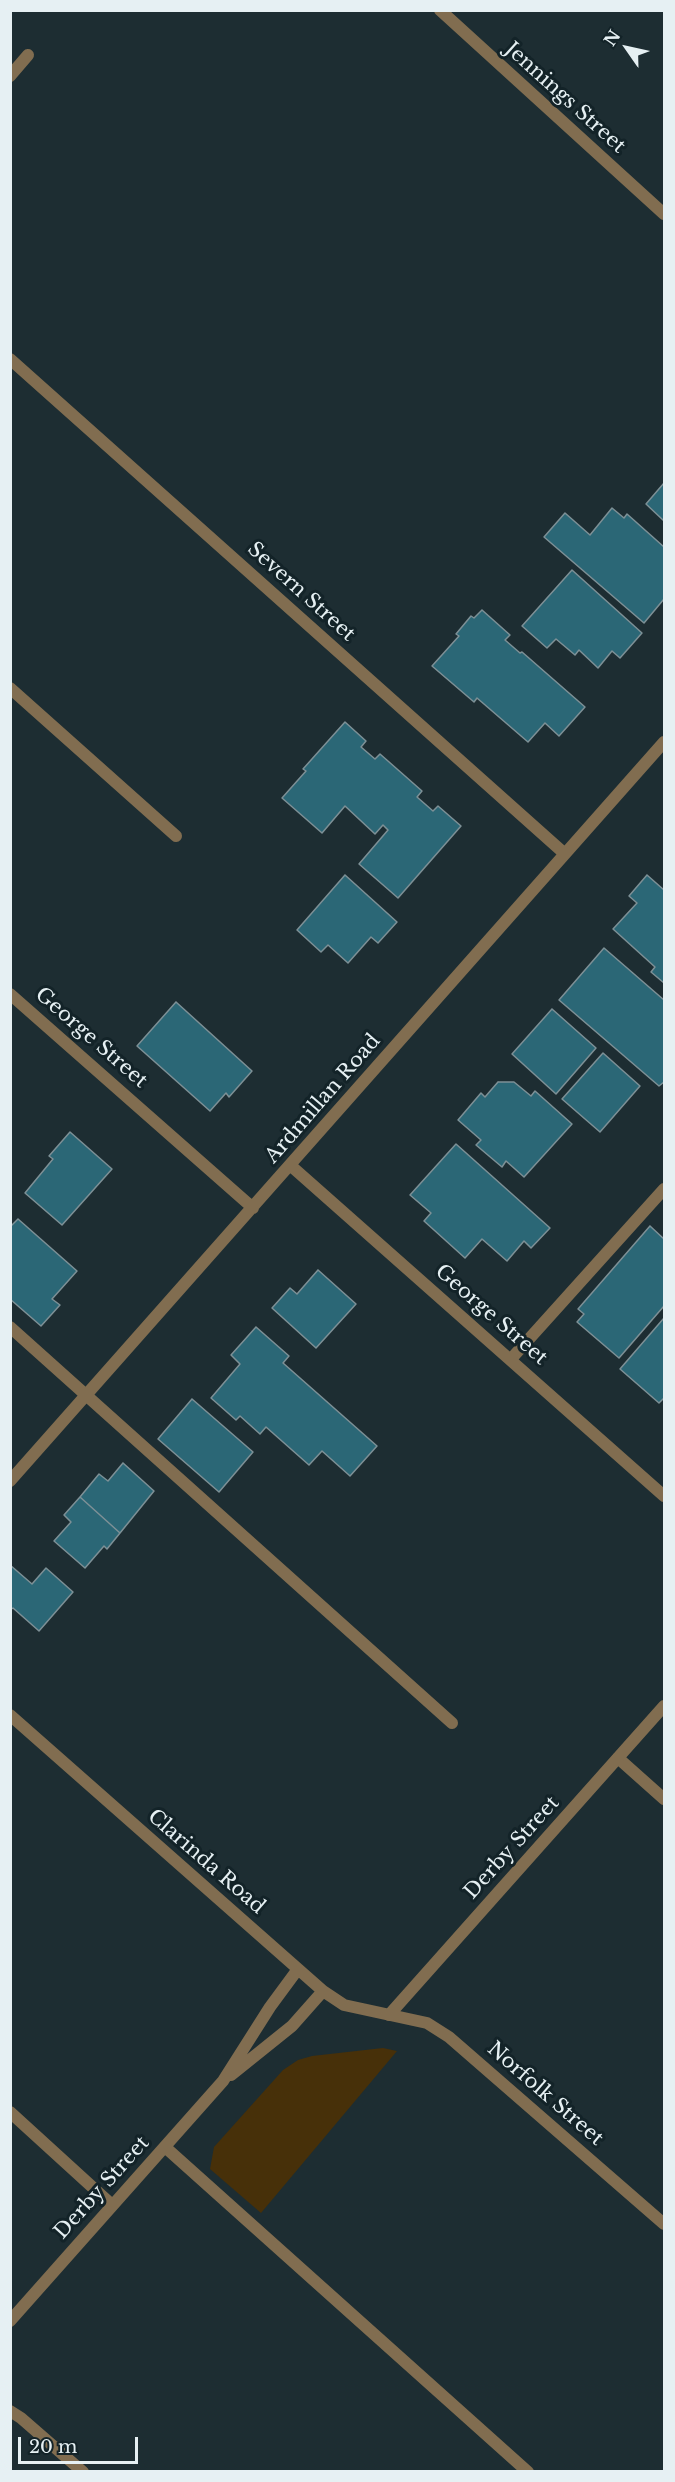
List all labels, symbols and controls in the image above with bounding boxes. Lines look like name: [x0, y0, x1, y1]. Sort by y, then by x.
north arrow: [597, 18, 657, 78]
text: N: [600, 26, 625, 50]
street label: Jennings Street: [500, 38, 630, 158]
street label: Severn Street: [242, 537, 360, 647]
street label: George Street: [30, 983, 152, 1093]
street label: Ardmillan Road: [260, 1029, 386, 1169]
street label: George Street: [430, 1260, 552, 1370]
street label: Derby Street: [460, 1792, 564, 1904]
street label: Clarinda Road: [143, 1805, 269, 1919]
street label: Norfolk Street: [482, 2037, 608, 2151]
street label: Derby Street: [50, 2132, 154, 2244]
scale bar: [21, 2425, 141, 2463]
text: 20 m: [29, 2436, 77, 2458]

